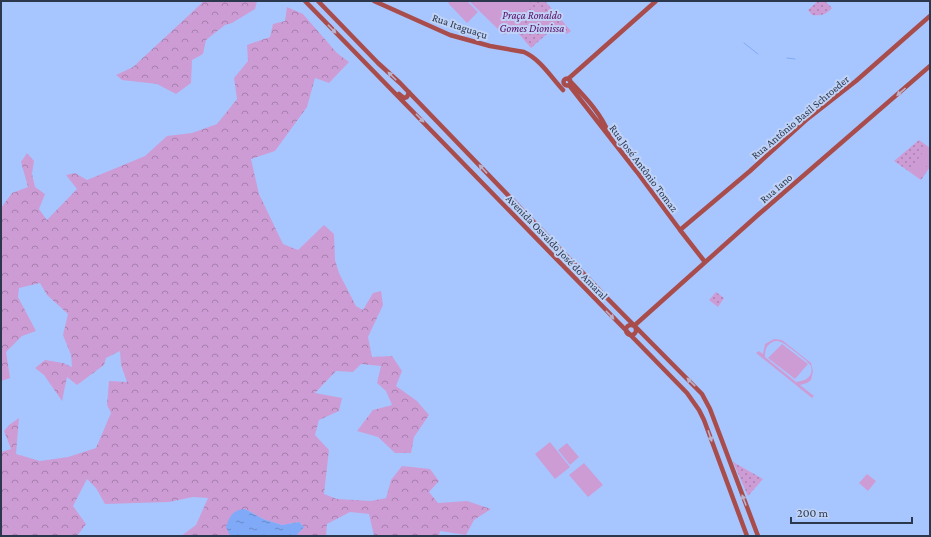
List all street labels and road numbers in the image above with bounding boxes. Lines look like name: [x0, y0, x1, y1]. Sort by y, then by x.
street label: Rua Itaguaçu: [430, 11, 489, 42]
street label: Rua Antônio Basil Schroeder: [749, 73, 851, 161]
street label: Rua José Antônio Tomaz: [607, 122, 681, 215]
street label: Rua Iano: [757, 170, 795, 205]
street label: Avenida Osvaldo José do Amaral: [503, 192, 610, 302]

